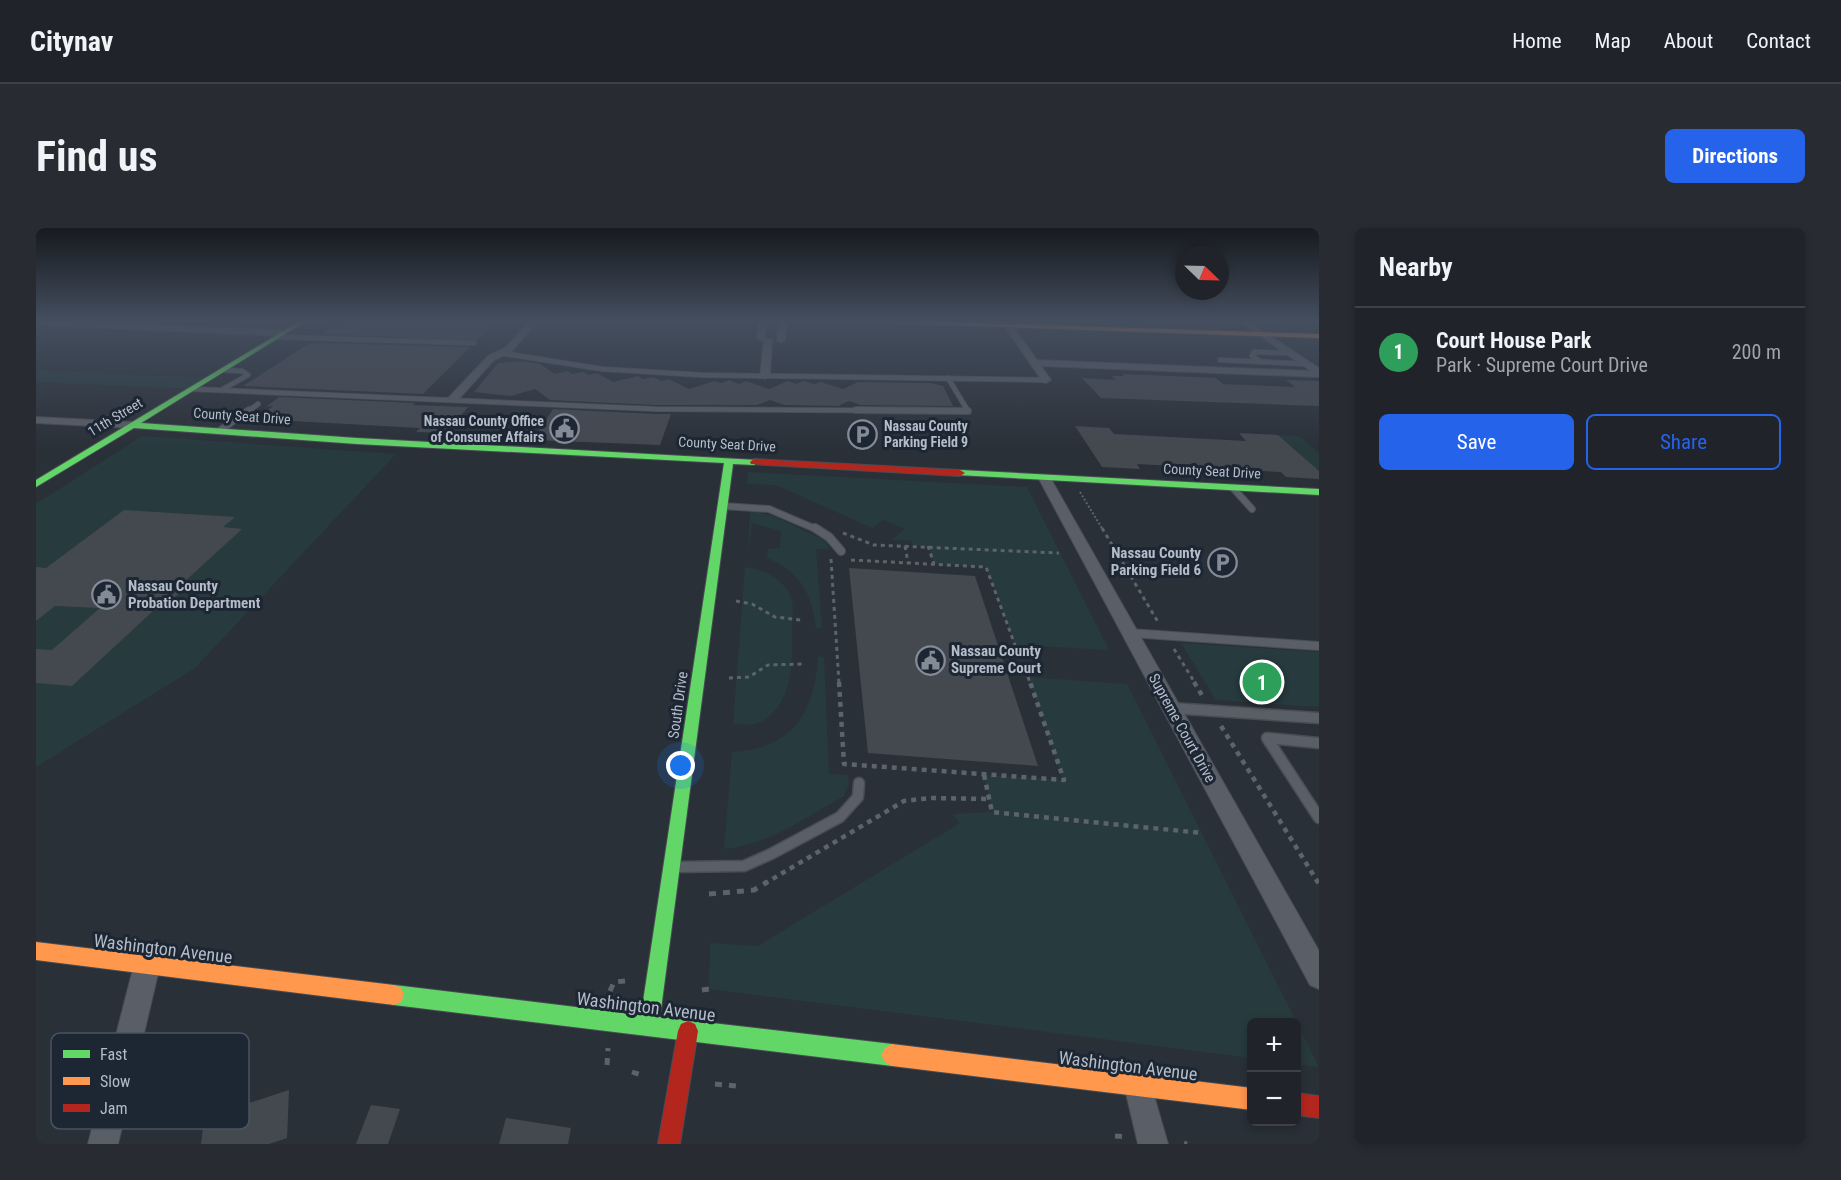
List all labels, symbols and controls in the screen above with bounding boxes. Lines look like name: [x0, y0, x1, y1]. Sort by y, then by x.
text: Citynav: [30, 25, 113, 58]
text: Home: [1512, 29, 1562, 53]
text: Map: [1595, 29, 1631, 53]
text: About: [1664, 29, 1713, 53]
text: Contact: [1746, 29, 1811, 53]
button: Directions: [1665, 129, 1805, 183]
text: Find us: [36, 132, 157, 181]
north arrow: [1175, 246, 1229, 300]
text: Nearby: [1379, 252, 1453, 282]
text: Court House Park: [1436, 328, 1591, 353]
text: 1: [1393, 340, 1404, 364]
text: 200 m: [1732, 340, 1781, 364]
text: Park · Supreme Court Drive: [1436, 353, 1648, 377]
street label: 11th Street: [85, 394, 145, 440]
street label: County Seat Drive: [193, 405, 292, 427]
place label: Nassau County Office of Consumer Affairs: [424, 413, 544, 445]
public building icon: Nassau County Office of Consumer Affairs: [549, 413, 581, 445]
button: Save: [1379, 414, 1574, 470]
button: Share: [1586, 414, 1781, 470]
parking icon: Nassau County Parking Field 9: [847, 418, 879, 450]
place label: Nassau County Parking Field 9: [884, 418, 969, 450]
street label: County Seat Drive: [678, 433, 777, 455]
street label: County Seat Drive: [1163, 460, 1262, 482]
place label: Nassau County Parking Field 6: [1111, 544, 1201, 579]
parking icon: Nassau County Parking Field 6: [1206, 546, 1238, 578]
place label: Nassau County Probation Department: [128, 577, 261, 612]
public building icon: Nassau County Probation Department: [91, 579, 123, 611]
place label: Nassau County Supreme Court: [951, 642, 1041, 677]
public building icon: Nassau County Supreme Court: [914, 644, 946, 676]
pin: 1: [1242, 660, 1282, 704]
street label: South Drive: [664, 670, 692, 740]
street label: Supreme Court Drive: [1145, 670, 1219, 786]
your location: [666, 751, 695, 780]
street label: Washington Avenue: [93, 930, 234, 967]
street label: Washington Avenue: [576, 988, 717, 1025]
map controls: [1247, 1018, 1301, 1126]
button: +: [1247, 1018, 1301, 1072]
legend: [51, 1033, 249, 1129]
text: Fast: [100, 1045, 127, 1064]
street label: Washington Avenue: [1058, 1047, 1199, 1084]
text: Slow: [100, 1072, 130, 1091]
button: −: [1247, 1072, 1301, 1126]
text: Jam: [100, 1099, 127, 1118]

